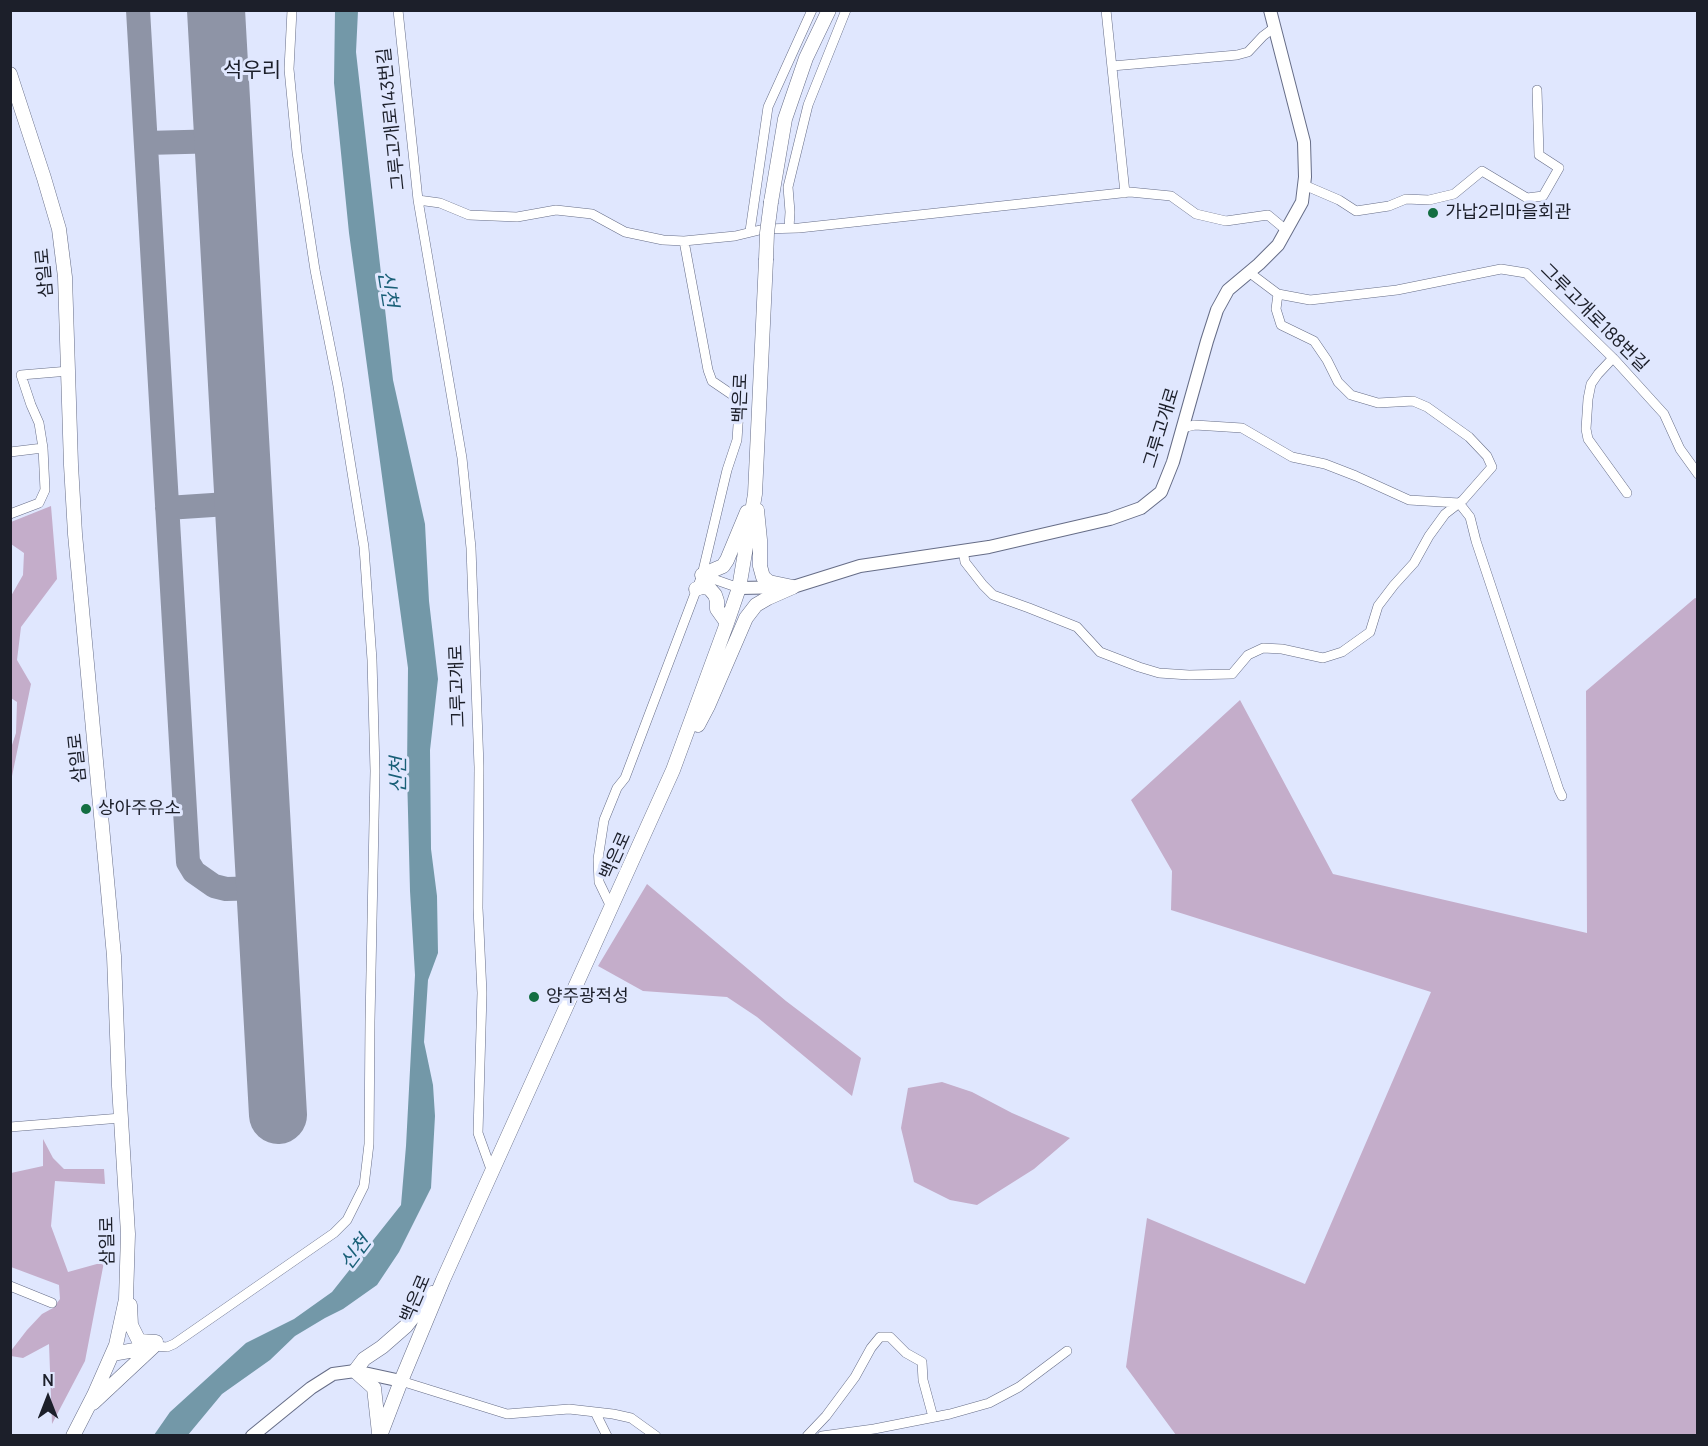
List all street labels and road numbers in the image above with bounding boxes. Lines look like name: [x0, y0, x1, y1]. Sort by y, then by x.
street label: 그루고개로143번길: [374, 47, 410, 191]
street label: 삼일로: [32, 247, 58, 299]
street label: 그루고개로188번길: [1536, 260, 1652, 376]
street label: 백은로: [729, 373, 753, 423]
street label: 그루고개로: [1140, 385, 1184, 471]
street label: 그루고개로: [446, 644, 470, 728]
street label: 삼일로: [65, 732, 91, 784]
street label: 백은로: [596, 829, 636, 883]
street label: 삼일로: [97, 1216, 119, 1266]
street label: 백은로: [396, 1272, 436, 1326]

